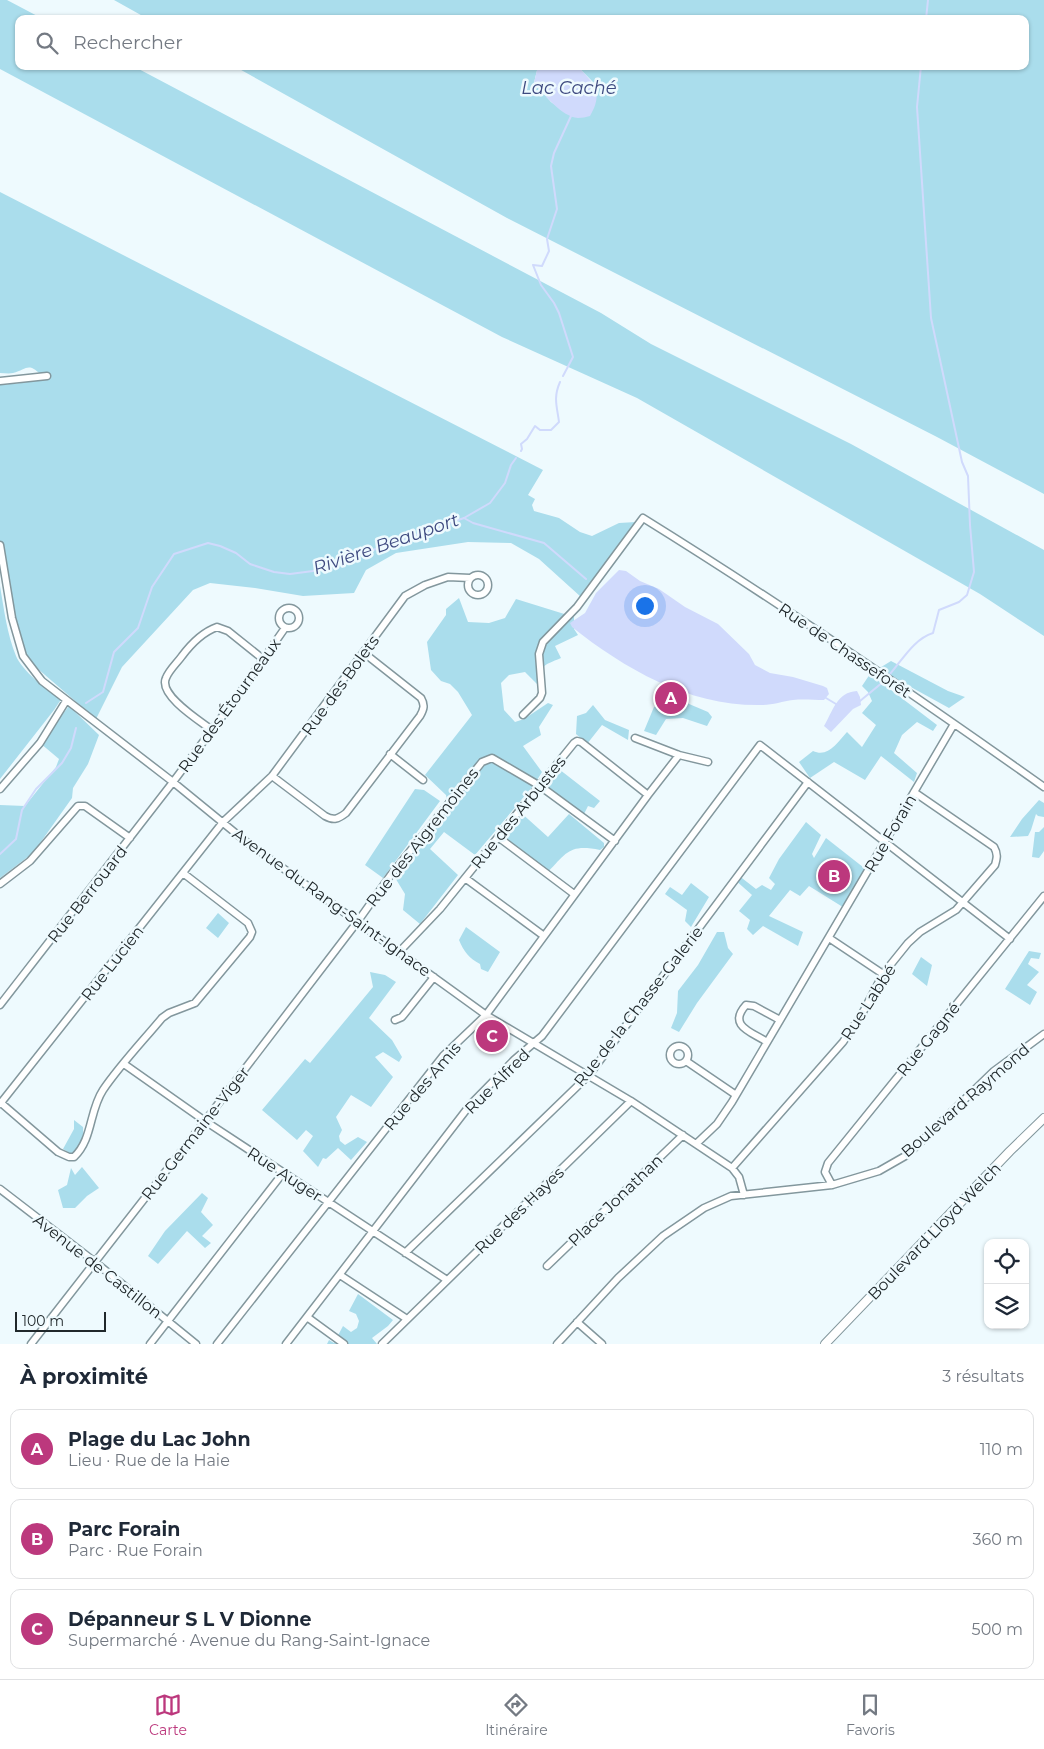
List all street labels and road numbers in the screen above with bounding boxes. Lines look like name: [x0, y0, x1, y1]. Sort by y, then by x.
street label: Rue de Chasseforêt: [775, 599, 915, 702]
street label: Rue des Bolets: [298, 631, 383, 739]
street label: Rue des Étourneaux: [174, 634, 285, 776]
street label: Rue des Arbustes: [467, 752, 570, 873]
street label: Rue des Aigremoines: [362, 764, 483, 910]
street label: Rue Forain: [861, 791, 920, 875]
street label: Avenue du Rang-Saint-Ignace: [229, 824, 435, 981]
street label: Rue Berrouard: [44, 842, 131, 947]
street label: Rue Lucien: [77, 922, 148, 1005]
street label: Rue de la Chasse-Galerie: [570, 922, 707, 1090]
street label: Rue Labbé: [837, 961, 900, 1044]
street label: Rue Gagné: [893, 999, 964, 1080]
street label: Rue des Amis: [380, 1038, 465, 1134]
street label: Boulevard Raymond: [897, 1040, 1033, 1161]
street label: Rue Alfred: [461, 1045, 534, 1118]
street label: Rue Germaine-Viger: [137, 1063, 253, 1204]
street label: Rue Auger: [244, 1143, 326, 1206]
street label: Place Jonathan: [564, 1151, 666, 1250]
street label: Boulevard Lloyd Welch: [864, 1159, 1005, 1304]
street label: Rue des Hayes: [471, 1163, 568, 1258]
street label: Avenue de Castillon: [30, 1210, 166, 1323]

